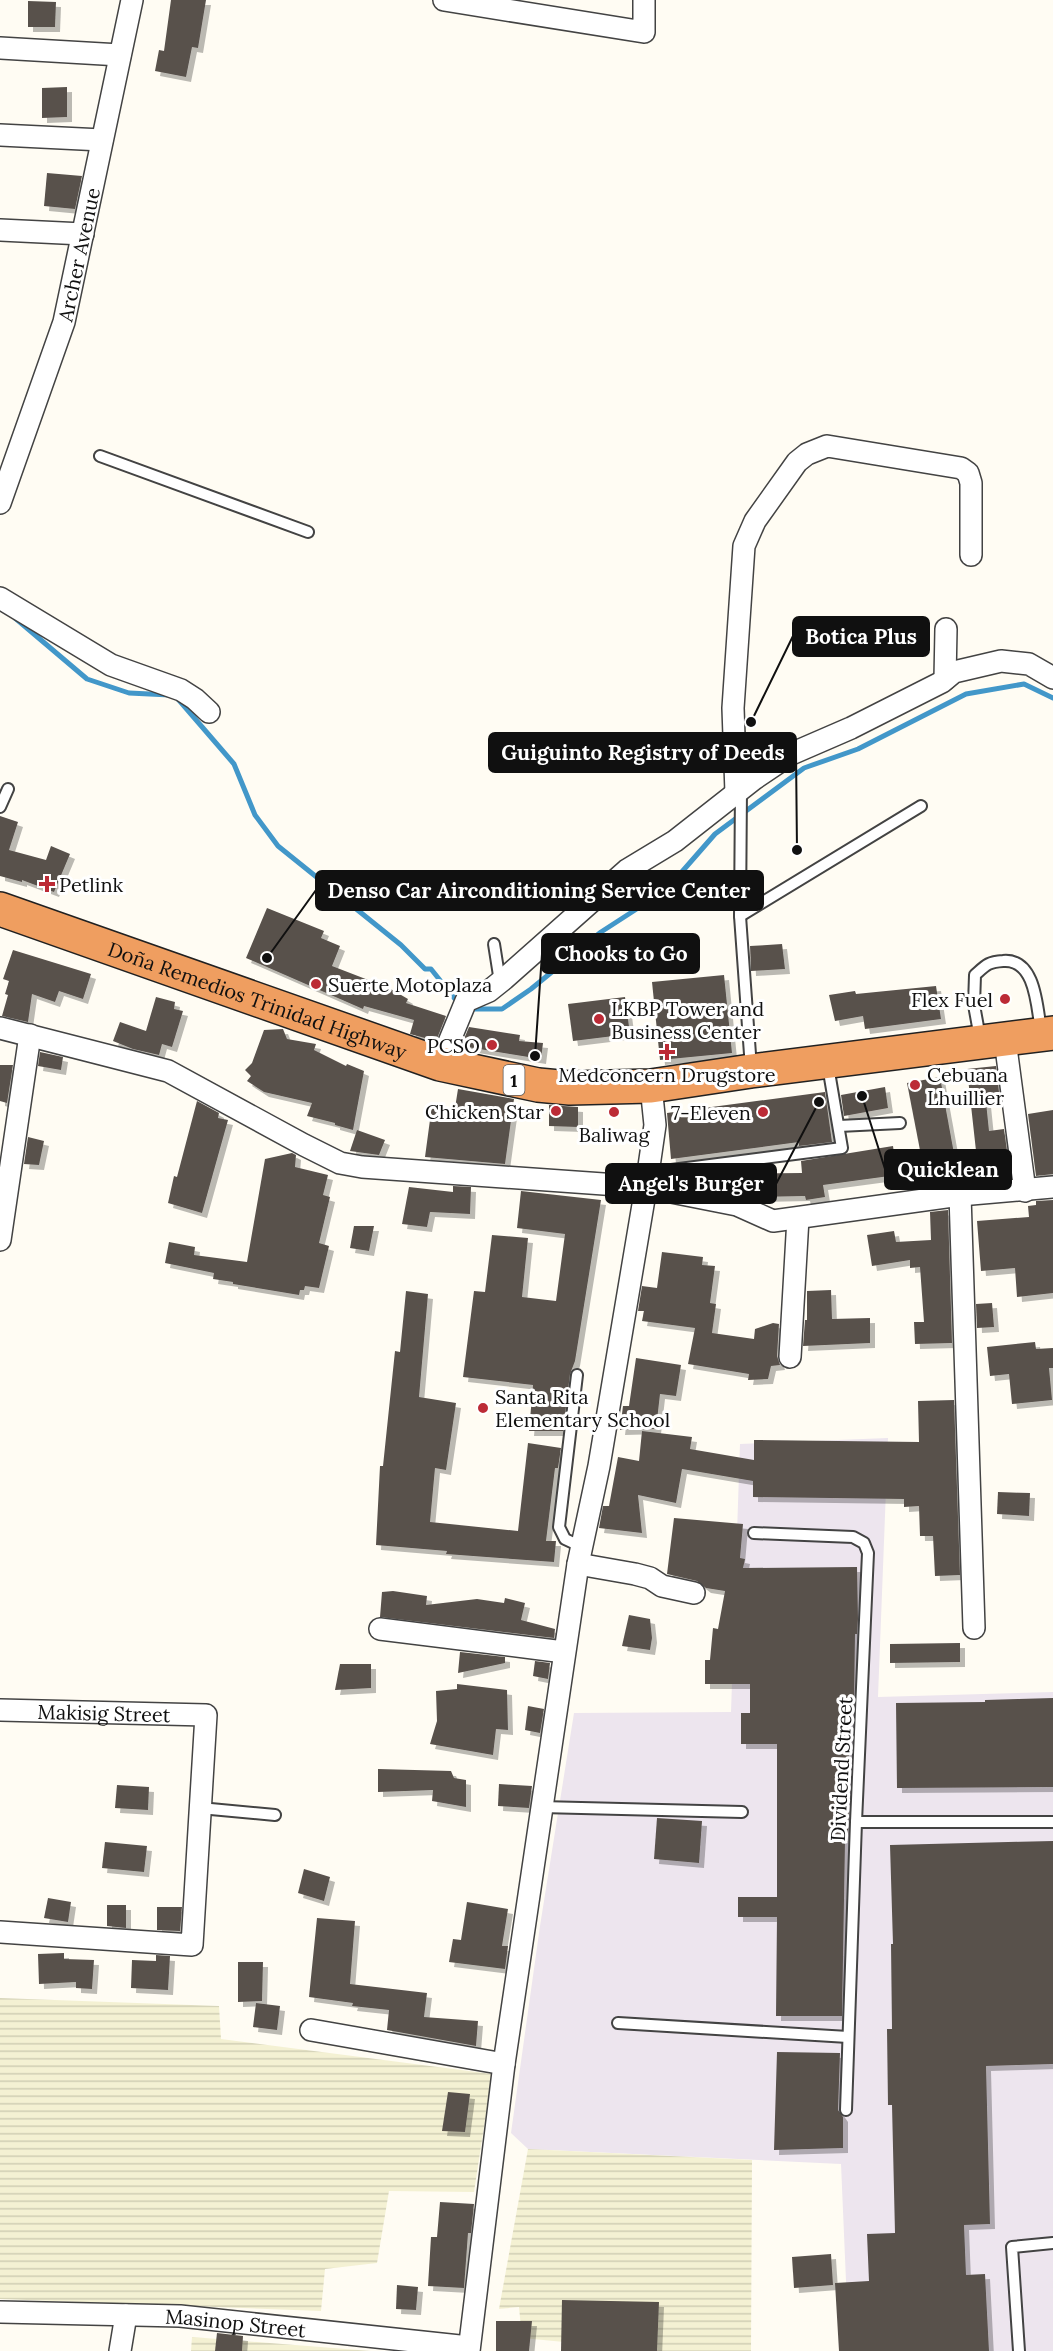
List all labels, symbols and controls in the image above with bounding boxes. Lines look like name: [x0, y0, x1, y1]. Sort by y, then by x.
street label: Archer Avenue: [52, 185, 105, 325]
callout: Botica Plus: [793, 617, 929, 656]
text: Botica Plus: [805, 623, 917, 650]
callout: Guiguinto Registry of Deeds: [489, 733, 796, 772]
text: Guiguinto Registry of Deeds: [501, 739, 785, 766]
callout: Denso Car Airconditioning Service Center: [316, 871, 763, 910]
place label: Petlink: [59, 872, 124, 897]
marker: Petlink: [40, 877, 54, 891]
text: Denso Car Airconditioning Service Center: [328, 877, 750, 904]
callout: Chooks to Go: [542, 934, 699, 973]
street label: Doña Remedios Trinidad Highway: [105, 936, 411, 1064]
text: Chooks to Go: [554, 940, 688, 967]
place label: Suerte Motoplaza: [328, 972, 492, 997]
marker: Suerte Motoplaza: [309, 977, 323, 991]
place label: Flex Fuel: [911, 987, 993, 1012]
marker: Flex Fuel: [998, 992, 1012, 1006]
place label: LKBP Tower and Business Center: [611, 996, 764, 1044]
marker: LKBP Tower and Business Center: [592, 1012, 606, 1026]
place label: PCSO: [427, 1033, 480, 1058]
marker: PCSO: [485, 1038, 499, 1052]
marker: Medconcern Drugstore: [660, 1045, 674, 1059]
place label: Medconcern Drugstore: [558, 1062, 776, 1087]
place label: Cebuana Lhuillier: [927, 1062, 1008, 1110]
road number: 1: [504, 1065, 524, 1095]
marker: Cebuana Lhuillier: [908, 1078, 922, 1092]
place label: Chicken Star: [425, 1099, 544, 1124]
place label: 7-Eleven: [671, 1100, 751, 1125]
marker: Chicken Star: [549, 1104, 563, 1118]
marker: Baliwag: [607, 1105, 621, 1119]
marker: 7-Eleven: [756, 1105, 770, 1119]
place label: Baliwag: [579, 1122, 650, 1147]
callout: Quicklean: [885, 1150, 1011, 1189]
text: Quicklean: [897, 1156, 999, 1183]
callout: Angel's Burger: [606, 1164, 776, 1203]
text: Angel's Burger: [618, 1170, 764, 1197]
place label: Santa Rita Elementary School: [495, 1384, 670, 1432]
marker: Santa Rita Elementary School: [476, 1401, 490, 1415]
street label: Dividend Street: [825, 1696, 857, 1842]
street label: Makisig Street: [37, 1698, 171, 1727]
street label: Masinop Street: [165, 2303, 308, 2342]

